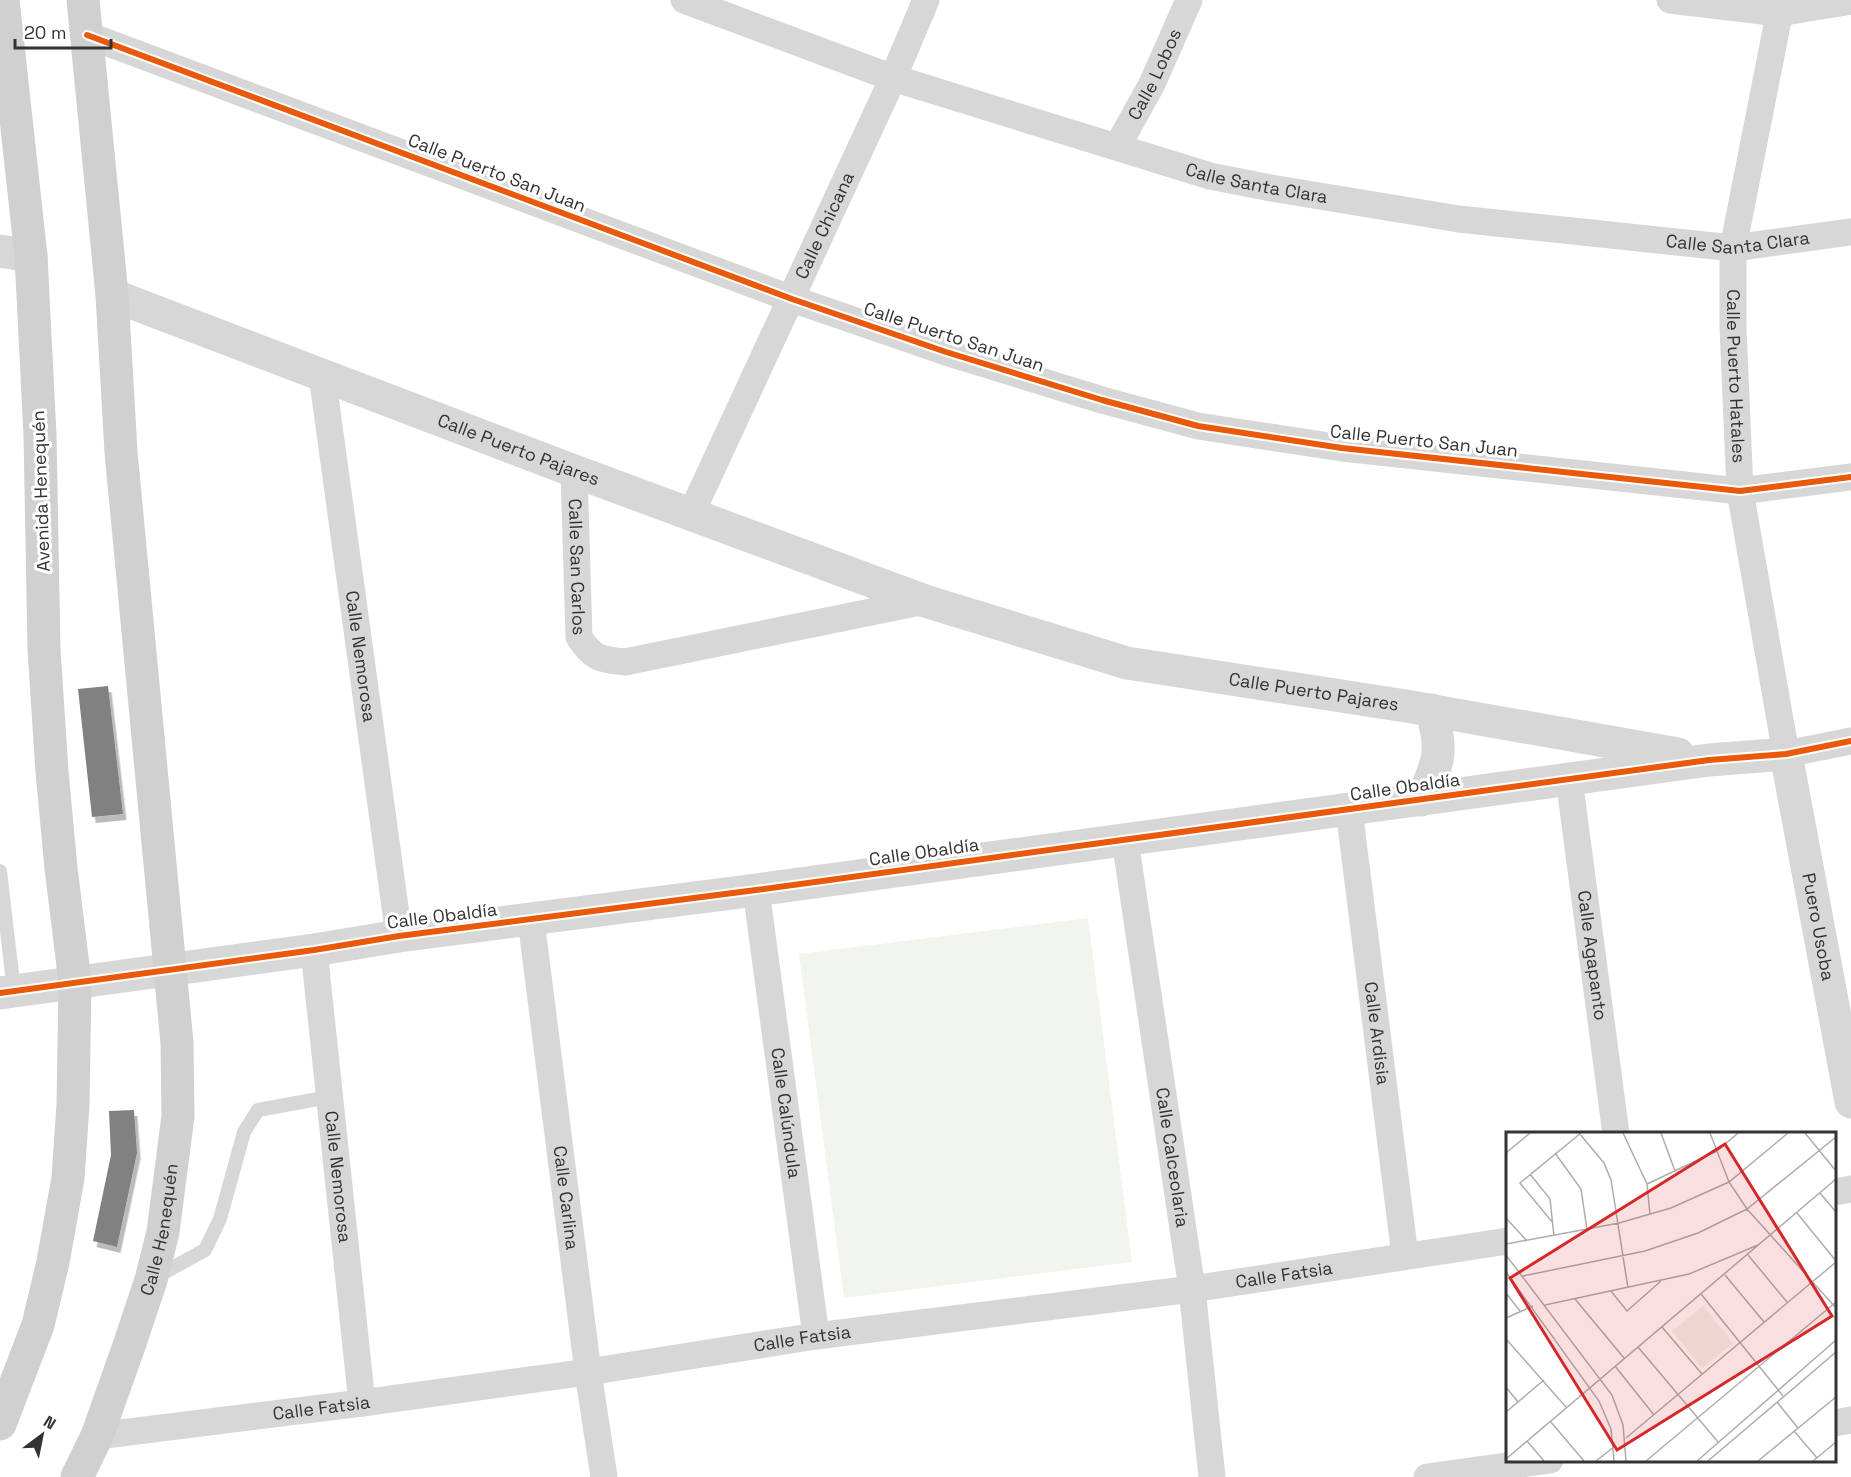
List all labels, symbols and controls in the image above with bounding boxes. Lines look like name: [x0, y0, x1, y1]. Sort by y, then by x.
scale bar: [15, 12, 111, 50]
text: 20 m: [24, 21, 67, 44]
street label: Calle Lobos: [1122, 25, 1186, 124]
street label: Calle Puerto San Juan: [405, 128, 589, 217]
street label: Calle Santa Clara: [1183, 157, 1329, 208]
street label: Calle Chicana: [789, 168, 859, 283]
street label: Calle Santa Clara: [1665, 226, 1811, 259]
street label: Calle Puerto Hatales: [1722, 289, 1751, 463]
street label: Calle Puerto San Juan: [861, 296, 1047, 377]
street label: Calle Puerto Pajares: [434, 408, 603, 490]
street label: Avenida Henequén: [26, 410, 55, 572]
street label: Calle Puerto San Juan: [1329, 419, 1519, 462]
street label: Calle San Carlos: [564, 498, 591, 636]
street label: Calle Nemorosa: [341, 589, 382, 724]
street label: Calle Puerto Pajares: [1227, 667, 1400, 716]
street label: Calle Obaldía: [1348, 767, 1461, 806]
street label: Calle Obaldía: [867, 832, 980, 871]
street label: Puero Usoba: [1797, 871, 1840, 983]
street label: Calle Agapanto: [1573, 889, 1613, 1022]
street label: Calle Obaldía: [386, 897, 498, 934]
street label: Calle Ardisia: [1360, 980, 1395, 1086]
street label: Calle Calúndula: [766, 1046, 807, 1180]
street label: Calle Calceolaria: [1151, 1086, 1195, 1229]
street label: Calle Nemorosa: [320, 1110, 357, 1244]
inset map: [1506, 1132, 1836, 1462]
street label: Calle Carlina: [549, 1144, 585, 1251]
street label: Calle Henequén: [135, 1162, 183, 1299]
street label: Calle Fatsia: [1234, 1256, 1334, 1293]
street label: Calle Fatsia: [752, 1320, 852, 1357]
street label: Calle Fatsia: [271, 1390, 371, 1425]
north arrow: [12, 1405, 72, 1465]
text: N: [40, 1411, 60, 1434]

